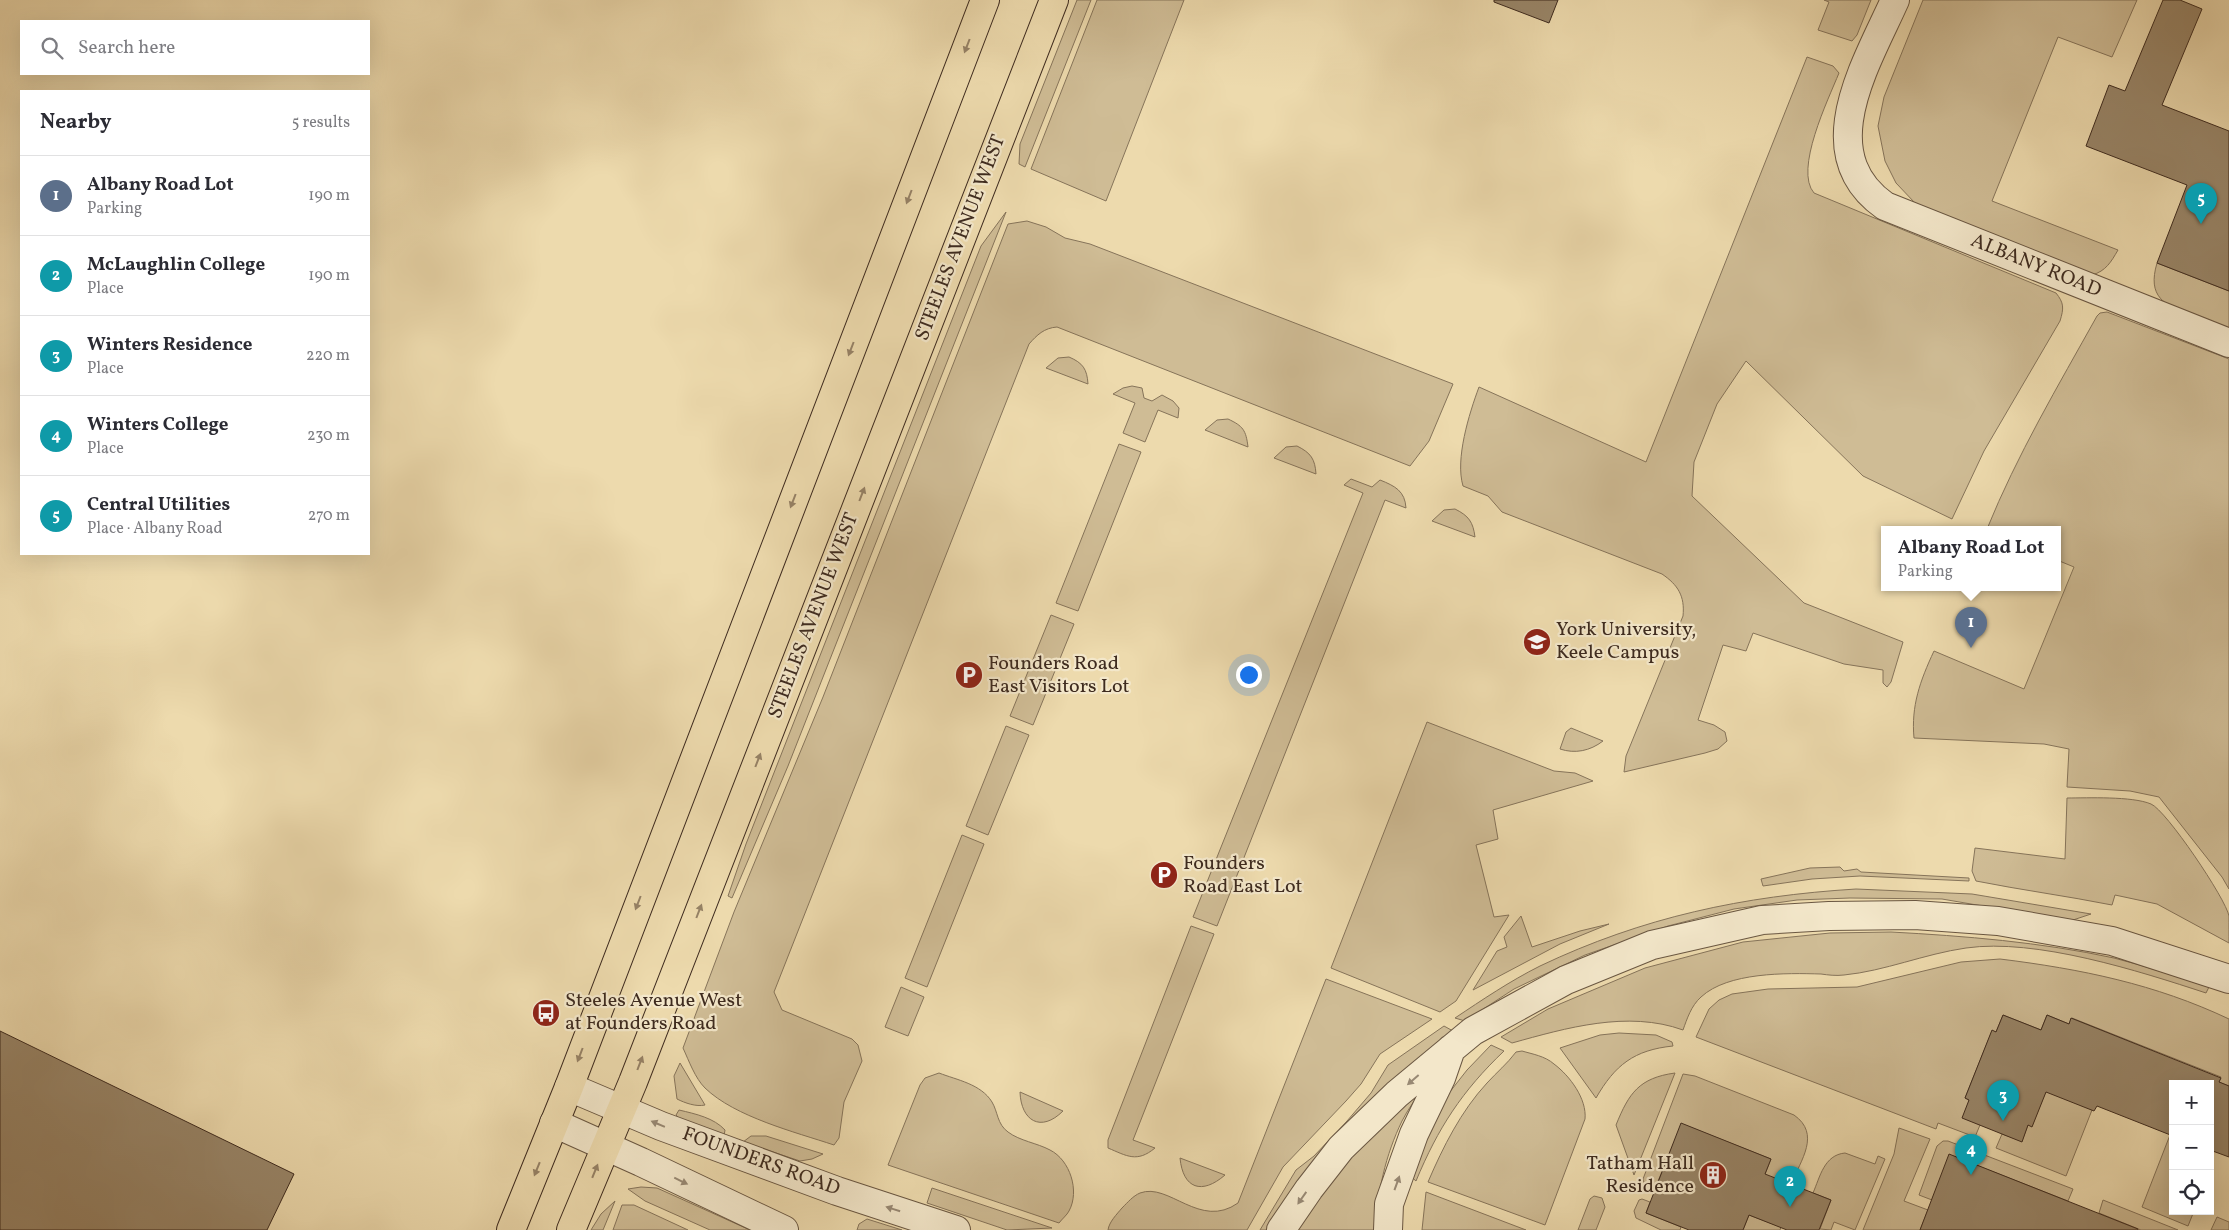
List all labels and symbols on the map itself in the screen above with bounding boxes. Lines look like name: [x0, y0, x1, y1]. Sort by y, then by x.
one-way arrow: [963, 38, 971, 53]
street label: STEELES AVENUE WEST: [909, 131, 1013, 345]
pin: 5: [2185, 183, 2217, 224]
one-way arrow: [905, 190, 913, 205]
street label: ALBANY ROAD: [1966, 227, 2106, 305]
one-way arrow: [847, 342, 855, 357]
one-way arrow: [858, 487, 866, 502]
one-way arrow: [789, 493, 796, 508]
street label: STEELES AVENUE WEST: [762, 509, 866, 723]
pin: 1: [1955, 607, 1987, 648]
place label: York University, Keele Campus: [1556, 616, 1696, 667]
school or university icon: York University, Keele Campus: [1522, 627, 1552, 657]
place label: Founders Road East Visitors Lot: [988, 650, 1130, 701]
parking icon: Founders Road East Visitors Lot: [954, 660, 984, 690]
your location: [1236, 662, 1262, 688]
one-way arrow: [754, 752, 762, 767]
place label: Founders Road East Lot: [1183, 850, 1303, 901]
parking icon: Founders Road East Lot: [1149, 860, 1179, 890]
one-way arrow: [634, 896, 642, 911]
one-way arrow: [696, 904, 703, 919]
place label: Steeles Avenue West at Founders Road: [565, 987, 742, 1038]
bus stop icon: Steeles Avenue West at Founders Road: [531, 998, 561, 1028]
one-way arrow: [576, 1047, 583, 1062]
one-way arrow: [637, 1056, 645, 1070]
one-way arrow: [1407, 1074, 1419, 1085]
pin: 3: [1987, 1080, 2019, 1121]
one-way arrow: [651, 1120, 665, 1128]
street label: FOUNDERS ROAD: [678, 1120, 844, 1204]
pin: 4: [1955, 1134, 1987, 1175]
place label: Tatham Hall Residence: [1586, 1150, 1694, 1201]
building icon: Tatham Hall Residence: [1698, 1160, 1728, 1190]
one-way arrow: [532, 1162, 540, 1176]
one-way arrow: [592, 1164, 599, 1179]
pin: 2: [1774, 1166, 1806, 1207]
one-way arrow: [1394, 1175, 1401, 1190]
one-way arrow: [674, 1177, 688, 1185]
one-way arrow: [1297, 1191, 1307, 1205]
one-way arrow: [886, 1205, 901, 1213]

